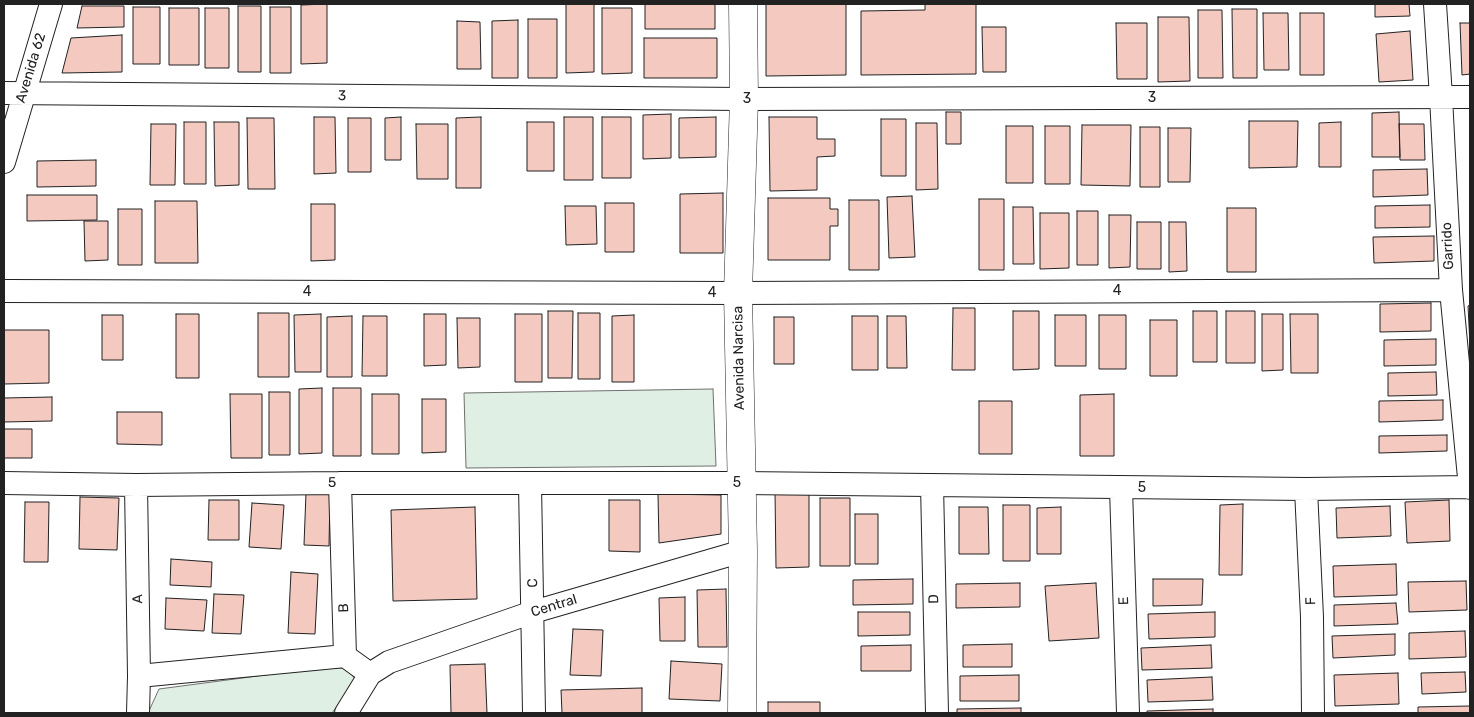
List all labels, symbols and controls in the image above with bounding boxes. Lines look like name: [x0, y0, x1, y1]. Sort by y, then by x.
street label: Avenida 62: [12, 31, 50, 105]
street label: 3: [338, 88, 346, 104]
street label: 3: [1148, 90, 1156, 106]
street label: 3: [743, 91, 751, 107]
street label: Garrido: [1438, 222, 1458, 270]
street label: 4: [1113, 283, 1121, 299]
street label: 4: [303, 284, 311, 300]
street label: 4: [708, 285, 716, 301]
street label: Avenida Narcisa: [730, 306, 748, 410]
street label: 5: [328, 475, 336, 491]
street label: 5: [733, 475, 741, 491]
street label: 5: [1138, 480, 1146, 496]
street label: C: [524, 578, 542, 588]
street label: Central: [529, 591, 579, 621]
street label: A: [130, 594, 146, 604]
street label: D: [926, 594, 942, 604]
street label: E: [1115, 596, 1133, 606]
street label: F: [1302, 597, 1320, 605]
street label: B: [335, 603, 353, 613]

